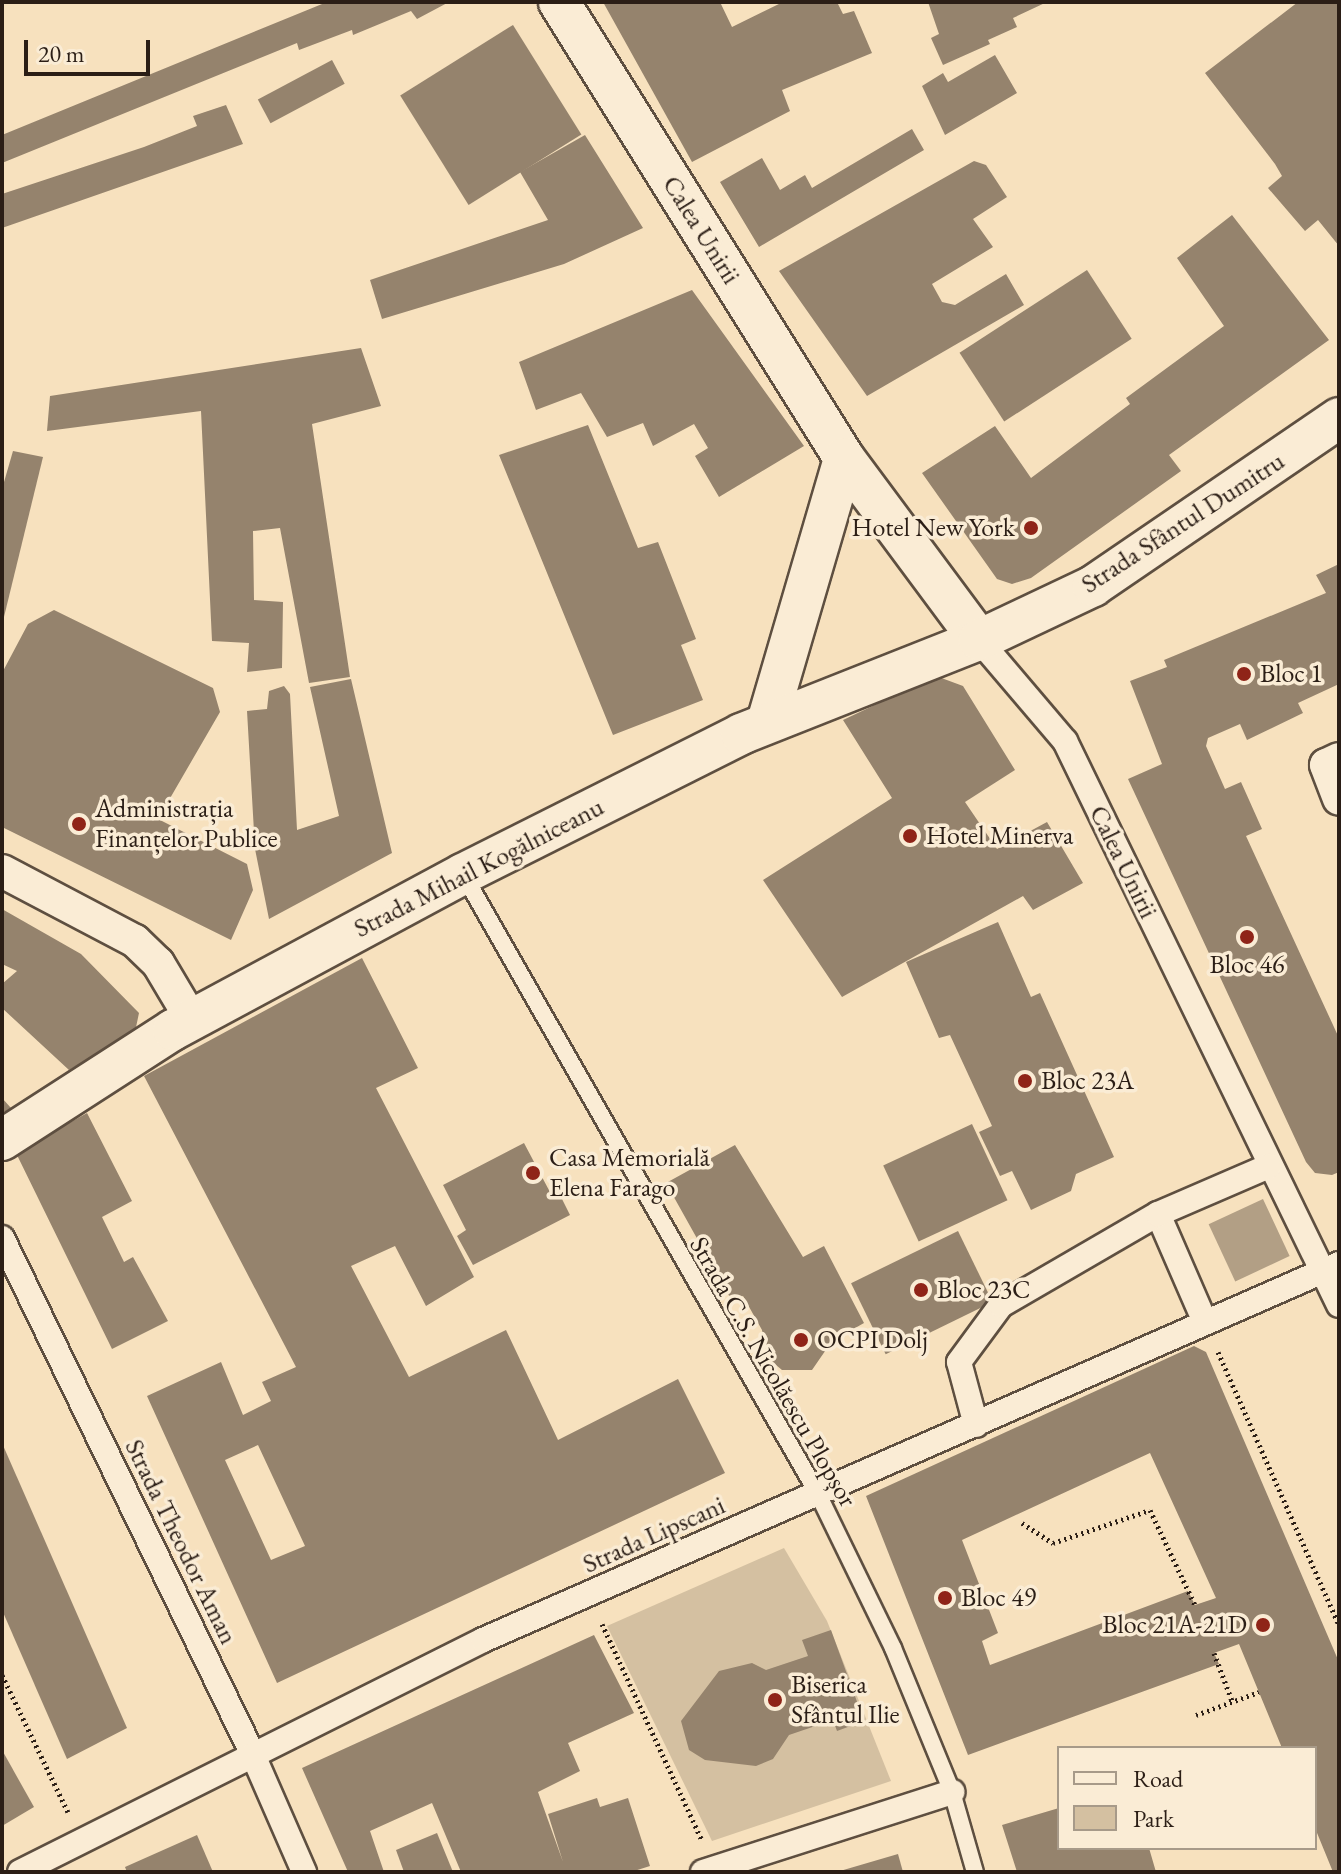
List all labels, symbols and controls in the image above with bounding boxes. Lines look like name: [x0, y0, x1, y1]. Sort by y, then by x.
scale bar: [28, 24, 154, 74]
text: 20 m: [38, 38, 85, 69]
street label: Calea Unirii: [656, 170, 746, 290]
street label: Strada Sfântul Dumitru: [1076, 446, 1290, 600]
place label: Hotel New York: [851, 512, 1015, 544]
marker: Hotel New York: [1022, 519, 1040, 537]
place label: Bloc 1: [1260, 658, 1323, 690]
marker: Bloc 1: [1235, 665, 1253, 683]
street label: Strada Mihail Kogălniceanu: [349, 791, 609, 945]
place label: Administrația Finanțelor Publice: [95, 793, 278, 854]
street label: Calea Unirii: [1082, 801, 1164, 923]
marker: Administrația Finanțelor Publice: [70, 815, 88, 833]
place label: Hotel Minerva: [926, 820, 1073, 852]
marker: Hotel Minerva: [901, 827, 919, 845]
marker: Bloc 46: [1238, 928, 1256, 946]
place label: Bloc 46: [1209, 949, 1285, 981]
place label: Bloc 23A: [1041, 1065, 1134, 1097]
marker: Bloc 23A: [1016, 1072, 1034, 1090]
place label: Casa Memorială Elena Farago: [549, 1142, 710, 1204]
marker: Casa Memorială Elena Farago: [524, 1164, 542, 1182]
street label: Strada C.S. Nicolăescu Plopșor: [683, 1231, 863, 1513]
place label: Bloc 23C: [937, 1274, 1031, 1306]
marker: Bloc 23C: [912, 1281, 930, 1299]
place label: OCPI Dolj: [817, 1324, 928, 1356]
marker: OCPI Dolj: [792, 1331, 810, 1349]
street label: Strada Theodor Aman: [118, 1435, 244, 1649]
street label: Strada Lipscani: [578, 1490, 730, 1580]
place label: Bloc 49: [961, 1582, 1036, 1614]
marker: Bloc 49: [936, 1589, 954, 1607]
place label: Bloc 21A-21D: [1102, 1609, 1247, 1641]
marker: Bloc 21A-21D: [1254, 1616, 1272, 1634]
place label: Biserica Sfântul Ilie: [791, 1669, 900, 1730]
marker: Biserica Sfântul Ilie: [766, 1691, 784, 1709]
legend: [1057, 1746, 1317, 1850]
text: Road: [1133, 1763, 1183, 1794]
text: Park: [1133, 1803, 1174, 1834]

